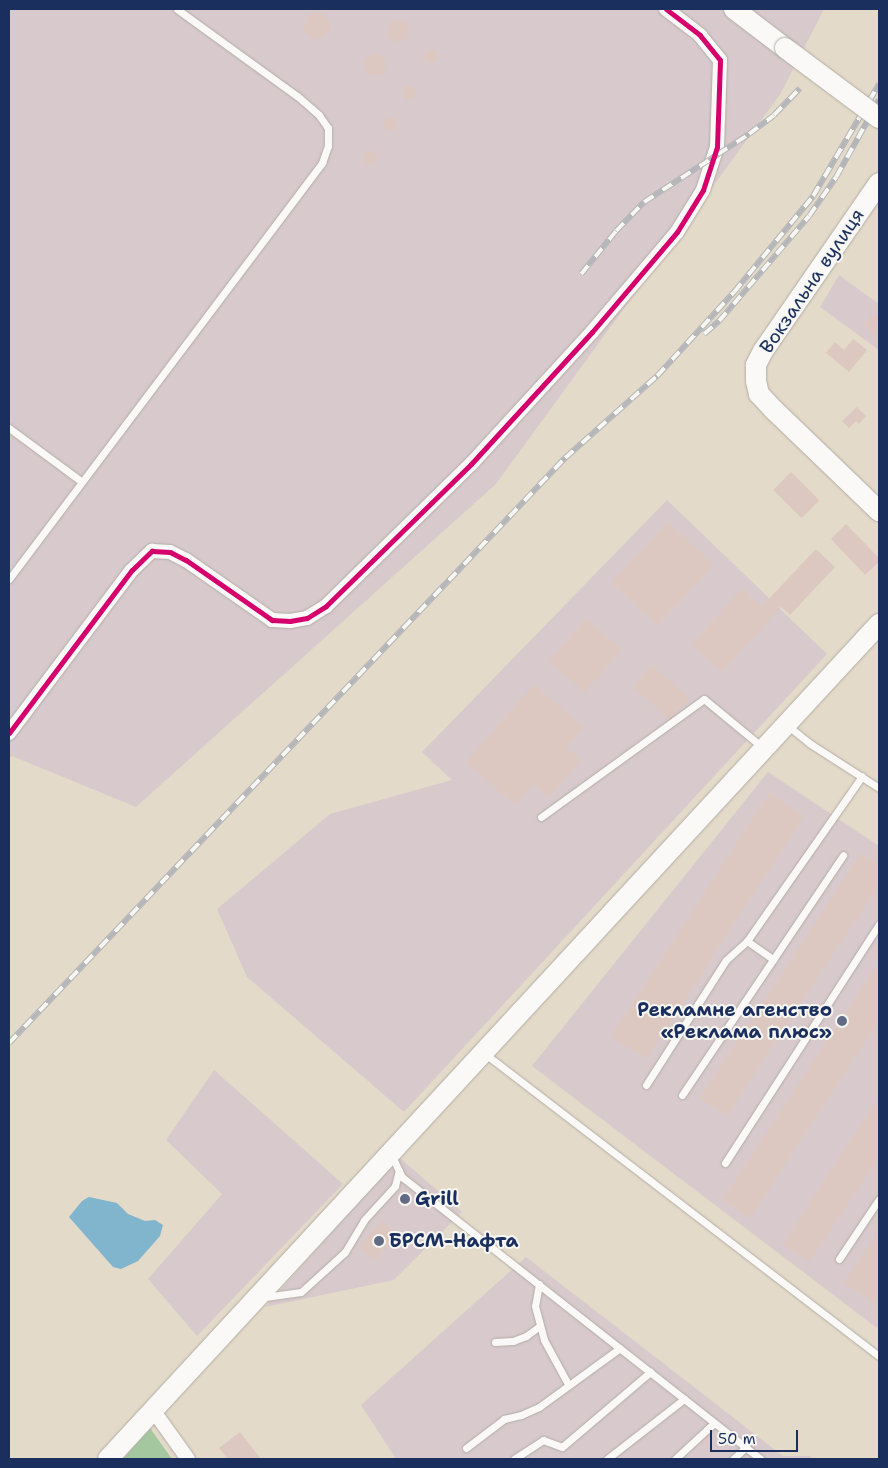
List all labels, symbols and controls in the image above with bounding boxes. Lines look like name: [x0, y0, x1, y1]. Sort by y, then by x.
street label: Вокзальна вулиця: [755, 204, 869, 358]
place label: Рекламне агенство «Реклама плюс»: [637, 999, 832, 1043]
marker: Рекламне агенство «Реклама плюс»: [836, 1015, 848, 1027]
place label: Grill: [415, 1188, 459, 1210]
marker: Grill: [399, 1193, 411, 1205]
place label: БРСМ-Нафта: [389, 1230, 518, 1252]
marker: БРСМ-Нафта: [373, 1235, 385, 1247]
scale bar: [713, 1420, 800, 1452]
text: 50 m: [718, 1429, 756, 1449]

